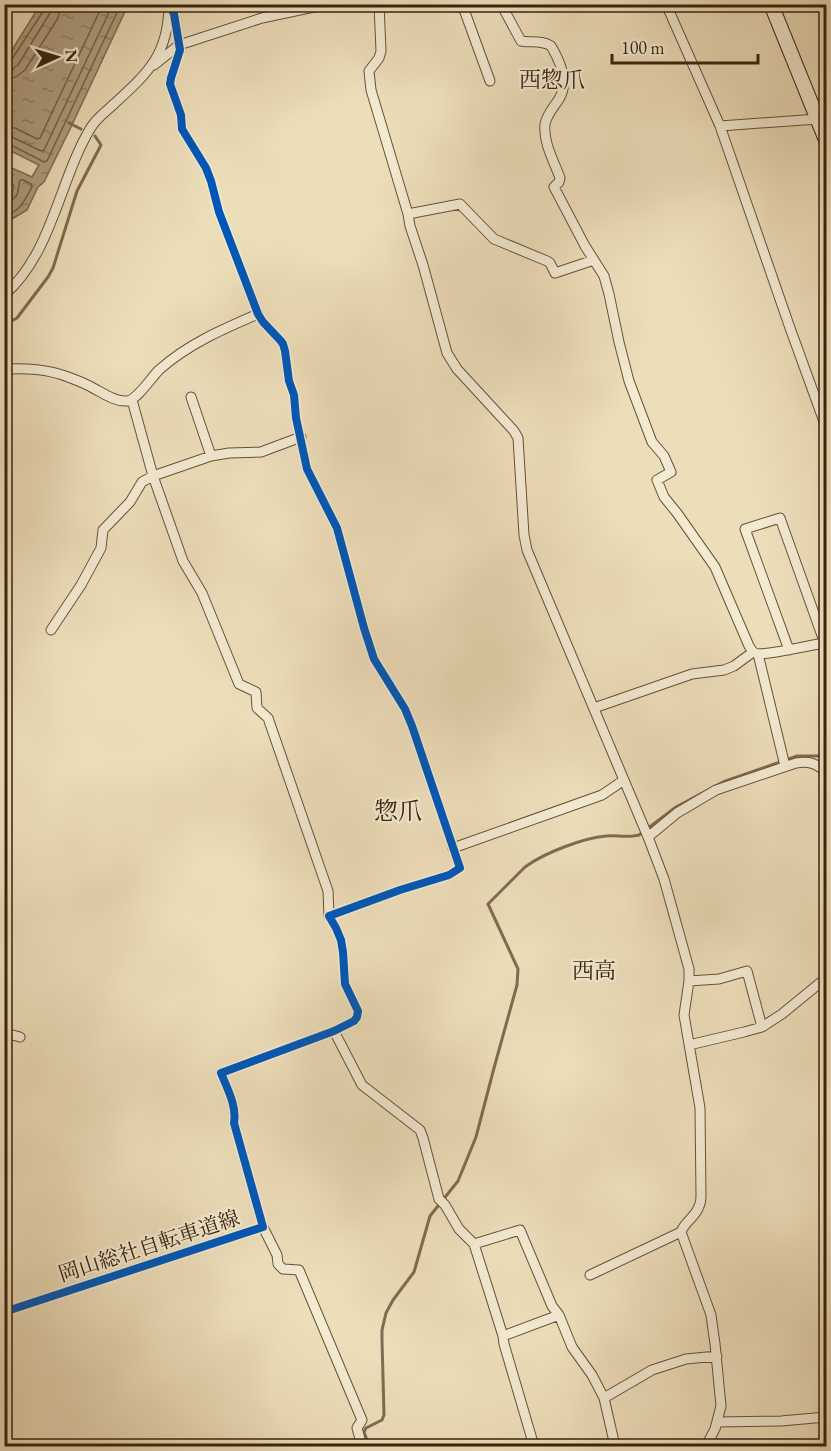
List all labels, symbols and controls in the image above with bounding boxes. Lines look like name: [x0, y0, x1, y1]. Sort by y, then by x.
north arrow: [27, 27, 87, 87]
scale bar: [612, 27, 758, 65]
text: 100 m: [621, 36, 665, 59]
text: N: [61, 49, 82, 63]
district label: 西惣爪: [519, 65, 585, 94]
district label: 惣爪: [374, 795, 422, 826]
district label: 西高: [572, 956, 616, 985]
street label: 岡山総社自転車道線: [55, 1203, 243, 1288]

